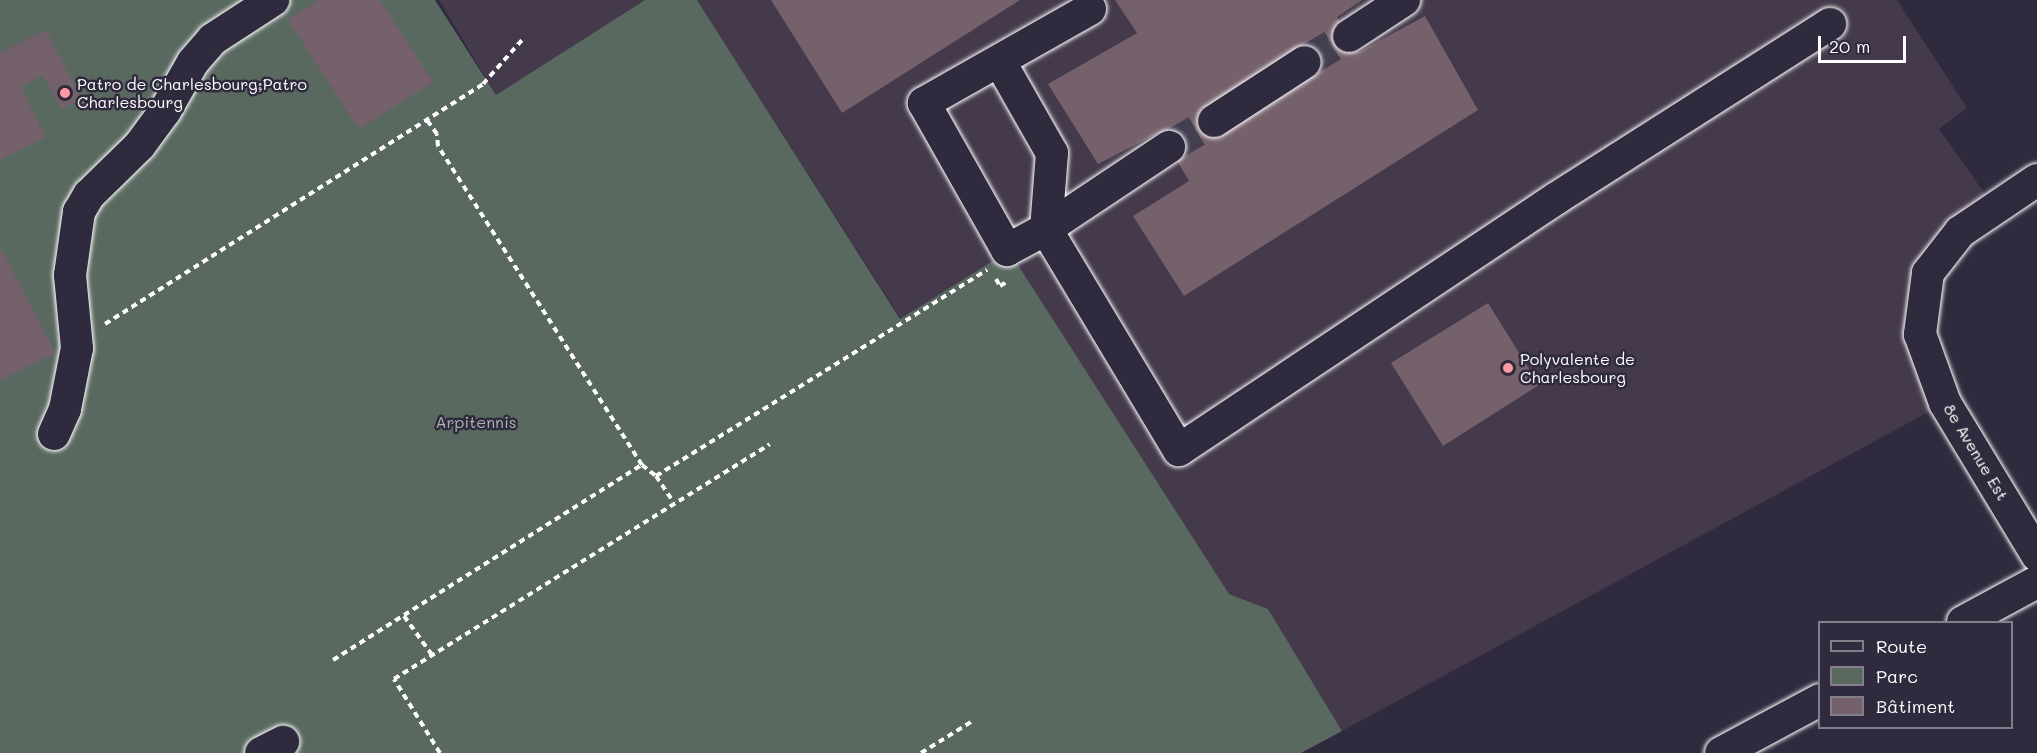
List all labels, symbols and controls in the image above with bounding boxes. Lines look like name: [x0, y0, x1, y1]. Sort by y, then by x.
scale bar: [1821, 24, 1910, 62]
text: 20 m: [1829, 34, 1870, 58]
place label: Patro de Charlesbourg;Patro Charlesbourg: [77, 74, 307, 112]
marker: Patro de Charlesbourg;Patro Charlesbourg: [58, 86, 72, 100]
place label: Polyvalente de Charlesbourg: [1520, 349, 1635, 387]
marker: Polyvalente de Charlesbourg: [1501, 361, 1515, 375]
street label: 8e Avenue Est: [1940, 400, 2012, 504]
park label: Arpitennis: [435, 412, 517, 432]
legend: [1818, 621, 2013, 729]
text: Route: [1876, 634, 1927, 658]
text: Parc: [1876, 664, 1918, 688]
text: Bâtiment: [1876, 694, 1955, 718]

